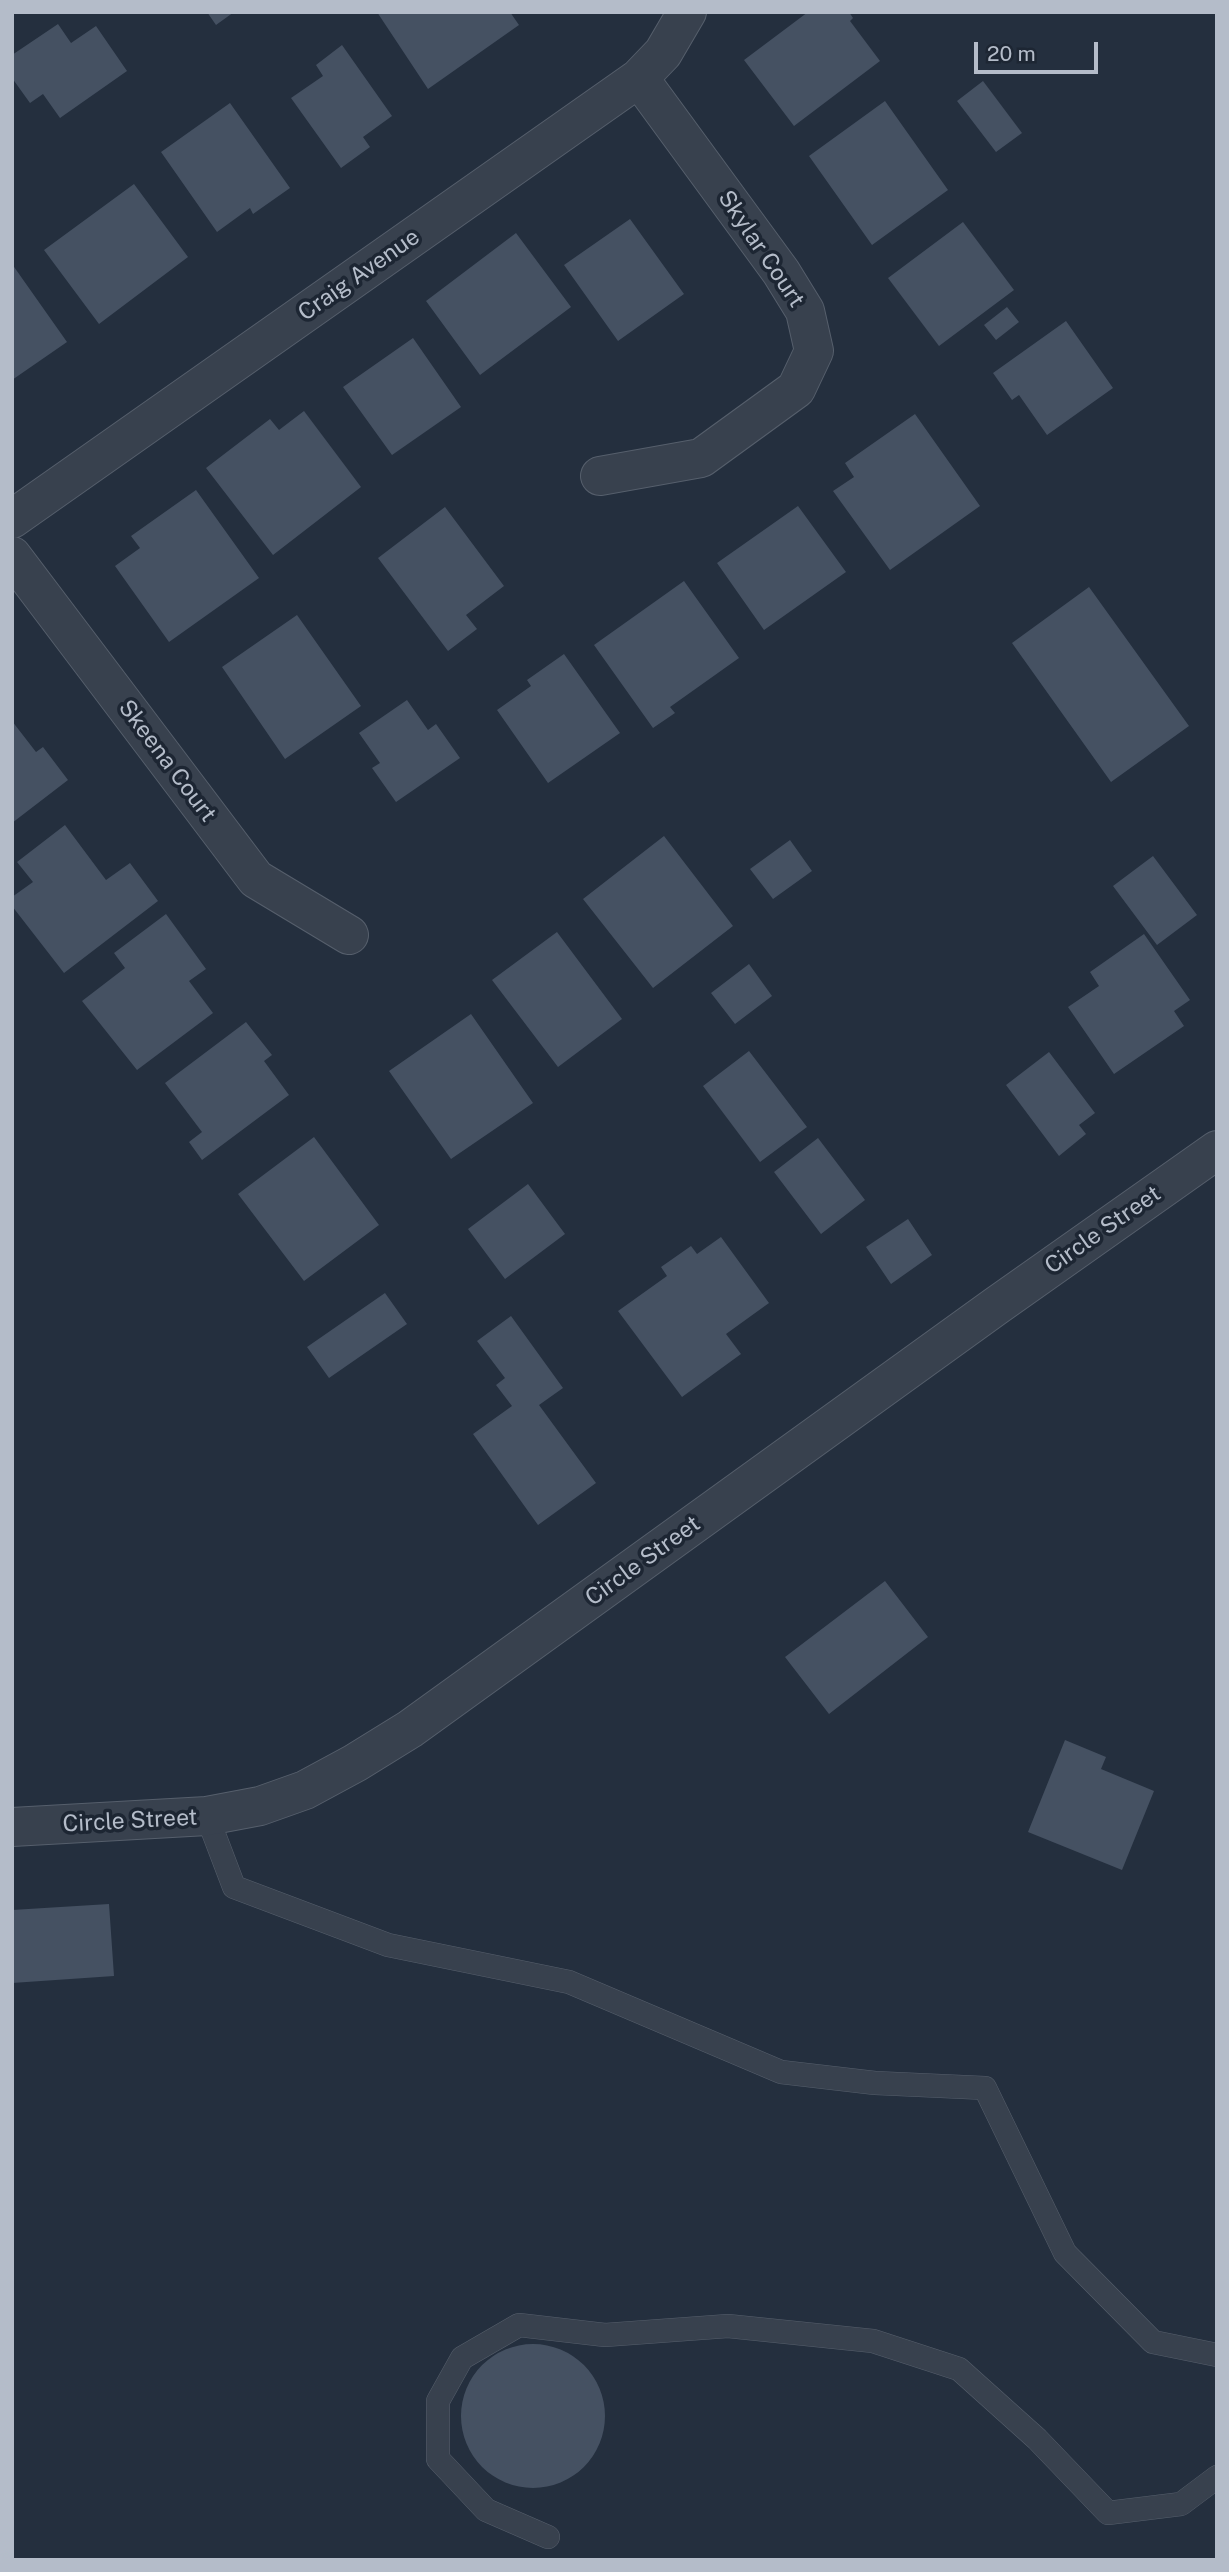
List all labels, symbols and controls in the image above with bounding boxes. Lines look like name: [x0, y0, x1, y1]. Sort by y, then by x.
scale bar: [977, 28, 1101, 72]
text: 20 m: [987, 41, 1036, 66]
street label: Skylar Court: [712, 185, 810, 313]
street label: Craig Avenue: [293, 223, 425, 327]
street label: Skeena Court: [112, 695, 222, 827]
street label: Circle Street: [1040, 1180, 1166, 1280]
street label: Circle Street: [580, 1510, 706, 1612]
street label: Circle Street: [62, 1804, 198, 1838]

